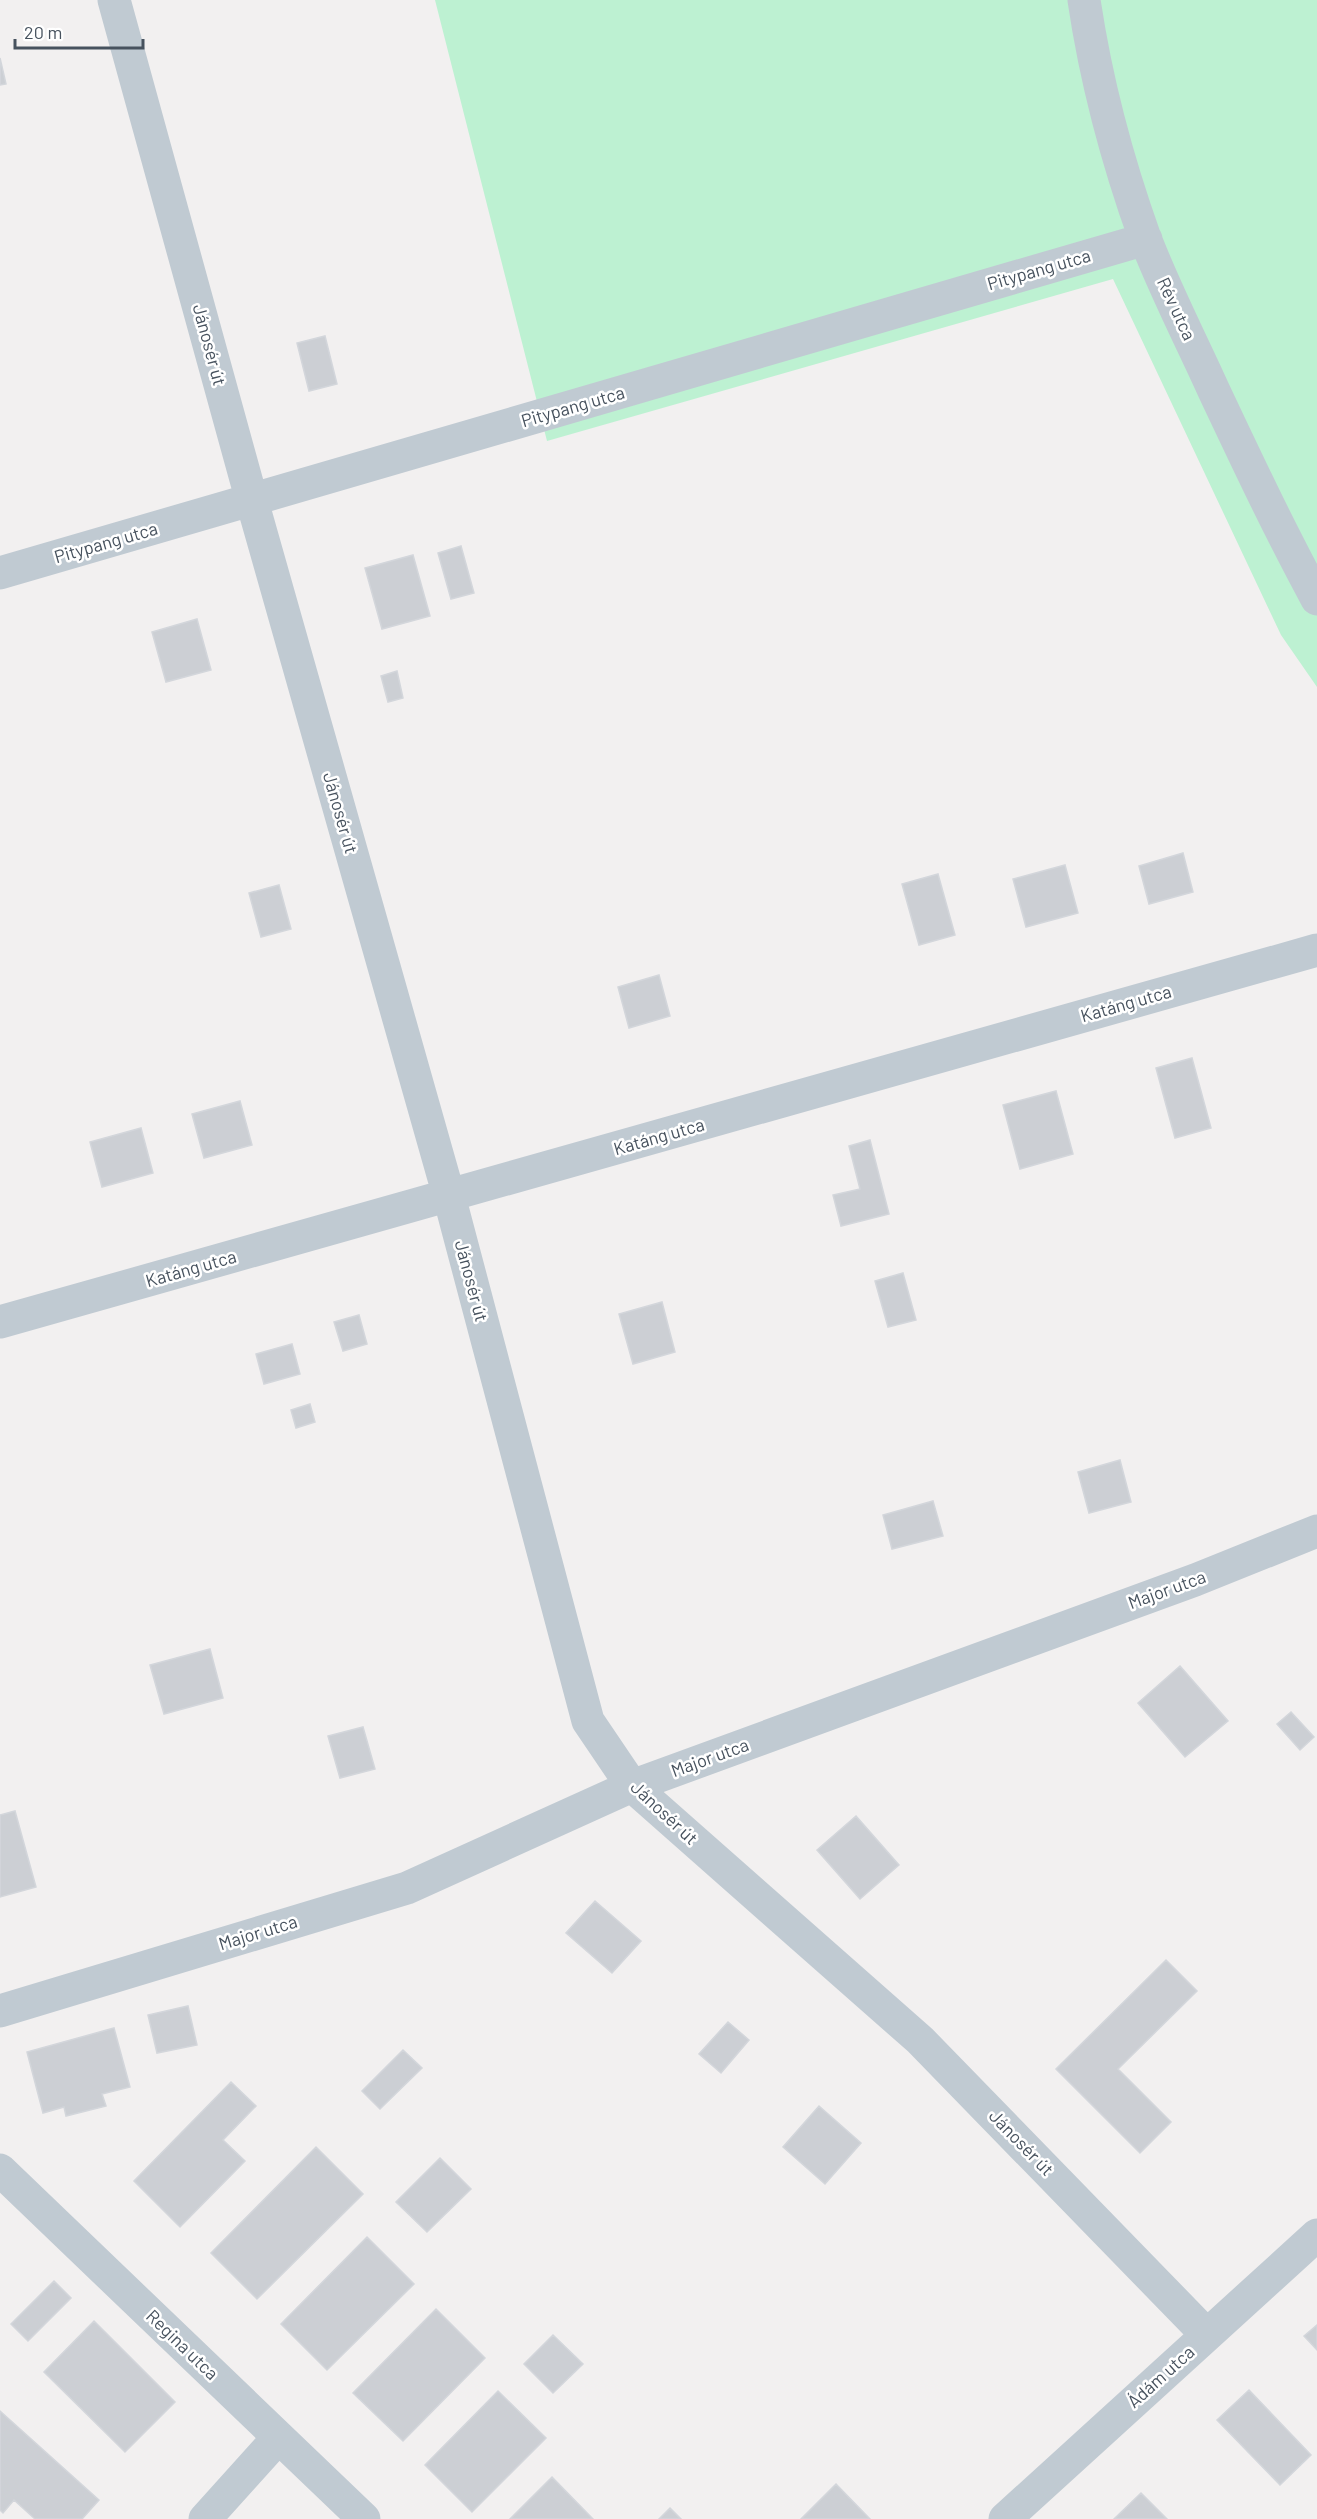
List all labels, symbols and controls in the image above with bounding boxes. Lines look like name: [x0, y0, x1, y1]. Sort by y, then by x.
scale bar: [15, 12, 142, 50]
text: 20 m: [24, 21, 62, 43]
street label: Pitypang utca: [984, 244, 1093, 294]
street label: Rév utca: [1153, 274, 1201, 344]
street label: Jánosér út: [189, 302, 231, 388]
street label: Pitypang utca: [518, 381, 627, 431]
street label: Pitypang utca: [51, 517, 160, 567]
street label: Jánosér út: [319, 769, 363, 856]
street label: Katáng utca: [1078, 980, 1174, 1026]
street label: Katáng utca: [611, 1113, 707, 1159]
street label: Jánosér út: [451, 1238, 493, 1324]
street label: Katáng utca: [143, 1245, 239, 1291]
street label: Major utca: [1125, 1565, 1208, 1613]
street label: Major utca: [668, 1733, 751, 1781]
street label: Jánosér út: [627, 1776, 703, 1849]
street label: Major utca: [216, 1910, 300, 1954]
street label: Jánosér út: [985, 2105, 1059, 2180]
street label: Regina utca: [142, 2304, 223, 2384]
street label: Ádám utca: [1122, 2340, 1198, 2412]

